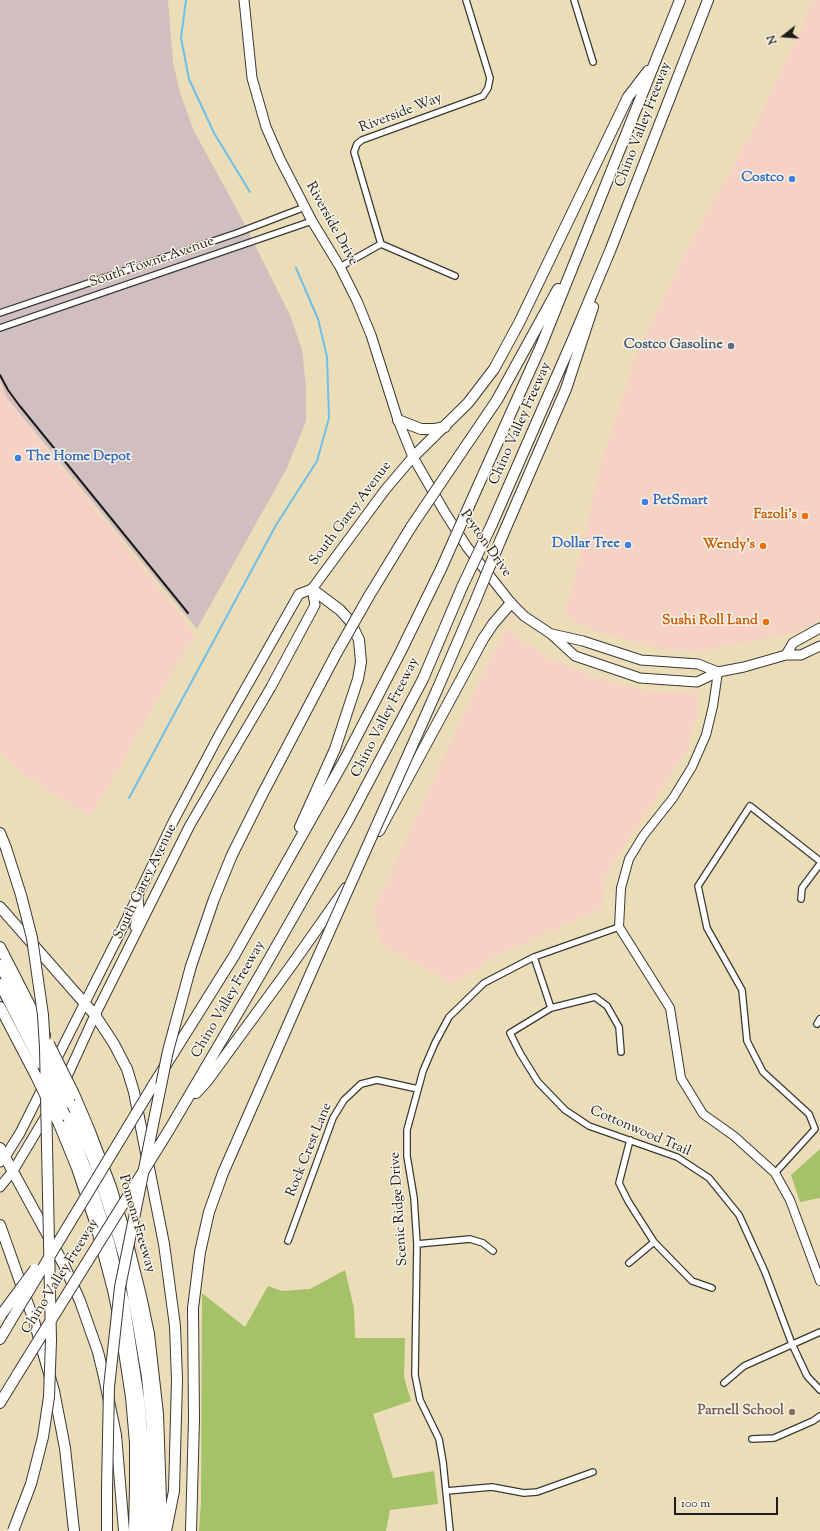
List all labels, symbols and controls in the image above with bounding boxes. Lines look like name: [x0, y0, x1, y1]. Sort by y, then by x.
north arrow: [764, 16, 804, 56]
text: N: [764, 33, 781, 46]
street label: Chino Valley Freeway: [612, 60, 676, 190]
street label: Riverside Way: [357, 91, 445, 137]
place label: Costco: [741, 171, 784, 187]
marker: Costco: [787, 174, 797, 184]
street label: Riverside Drive: [301, 179, 361, 269]
street label: South Towne Avenue: [87, 234, 217, 292]
place label: Costco Gasoline: [624, 338, 723, 354]
marker: Costco Gasoline: [726, 341, 736, 351]
street label: Chino Valley Freeway: [486, 360, 556, 488]
place label: The Home Depot: [26, 450, 131, 466]
marker: The Home Depot: [13, 453, 23, 463]
street label: South Garey Avenue: [306, 459, 396, 569]
place label: PetSmart: [653, 494, 708, 510]
marker: PetSmart: [640, 497, 650, 507]
street label: Peyton Drive: [456, 507, 514, 581]
place label: Fazoli's: [754, 508, 797, 524]
marker: Fazoli's: [800, 511, 810, 521]
place label: Dollar Tree: [552, 537, 620, 553]
place label: Wendy's: [703, 538, 755, 554]
marker: Dollar Tree: [623, 540, 633, 550]
marker: Wendy's: [758, 541, 768, 551]
place label: Sushi Roll Land: [662, 614, 758, 630]
marker: Sushi Roll Land: [761, 617, 771, 627]
street label: Chino Valley Freeway: [348, 655, 424, 781]
street label: South Garey Avenue: [111, 822, 181, 942]
street label: Chino Valley Freeway: [189, 938, 269, 1062]
street label: Rock Crest Lane: [284, 1101, 336, 1199]
street label: Cottonwood Trail: [587, 1103, 693, 1161]
street label: Scenic Ridge Drive: [388, 1151, 412, 1267]
street label: Pomona Freeway: [114, 1173, 158, 1275]
street label: Chino Valley Freeway: [19, 1216, 103, 1338]
place label: Parnell School: [698, 1404, 784, 1420]
marker: Parnell School: [787, 1407, 797, 1417]
scale bar: [676, 1489, 780, 1515]
text: 100 m: [681, 1495, 710, 1513]

